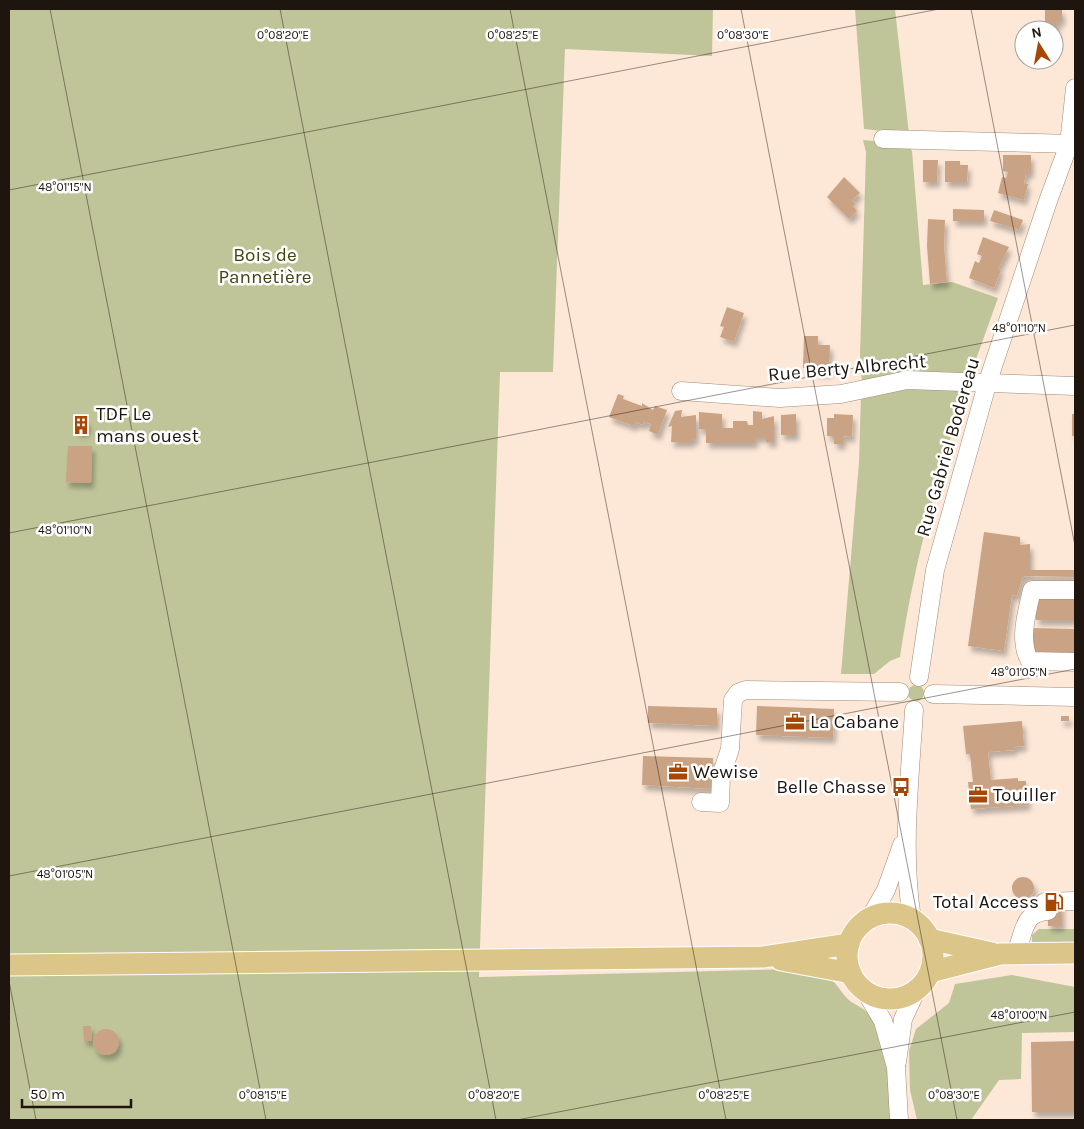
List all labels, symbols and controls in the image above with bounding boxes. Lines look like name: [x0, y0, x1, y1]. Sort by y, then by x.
north arrow: [1014, 20, 1064, 70]
text: N: [1030, 23, 1043, 42]
text: 0°08'20"E: [257, 28, 309, 42]
text: 0°08'25"E: [487, 28, 539, 42]
text: 0°08'30"E: [717, 28, 769, 42]
text: 48°01'15"N: [38, 180, 92, 194]
park label: Bois de Pannetière: [219, 244, 311, 288]
text: 48°01'10"N: [992, 321, 1046, 335]
street label: Rue Berty Albrecht: [767, 350, 927, 386]
street label: Rue Gabriel Bodereau: [912, 355, 984, 539]
place label: TDF Le mans ouest: [96, 403, 199, 447]
building icon: TDF Le mans ouest: [70, 414, 92, 436]
text: 48°01'10"N: [38, 523, 92, 537]
text: 48°01'05"N: [991, 665, 1047, 679]
office icon: La Cabane: [784, 711, 806, 733]
place label: La Cabane: [810, 711, 899, 733]
office icon: Wewise: [667, 761, 689, 783]
place label: Wewise: [693, 761, 758, 783]
place label: Belle Chasse: [776, 776, 886, 798]
bus stop icon: Belle Chasse: [890, 776, 912, 798]
office icon: Touiller: [967, 784, 989, 806]
place label: Touiller: [993, 784, 1056, 806]
text: 48°01'05"N: [37, 867, 93, 881]
place label: Total Access: [933, 891, 1039, 913]
fuel station icon: Total Access: [1043, 891, 1065, 913]
text: 48°01'00"N: [991, 1008, 1047, 1022]
scale bar: [22, 1076, 131, 1108]
text: 50 m: [30, 1085, 65, 1103]
text: 0°08'15"E: [239, 1088, 287, 1102]
text: 0°08'20"E: [468, 1088, 520, 1102]
text: 0°08'25"E: [698, 1088, 750, 1102]
text: 0°08'30"E: [928, 1088, 980, 1102]

